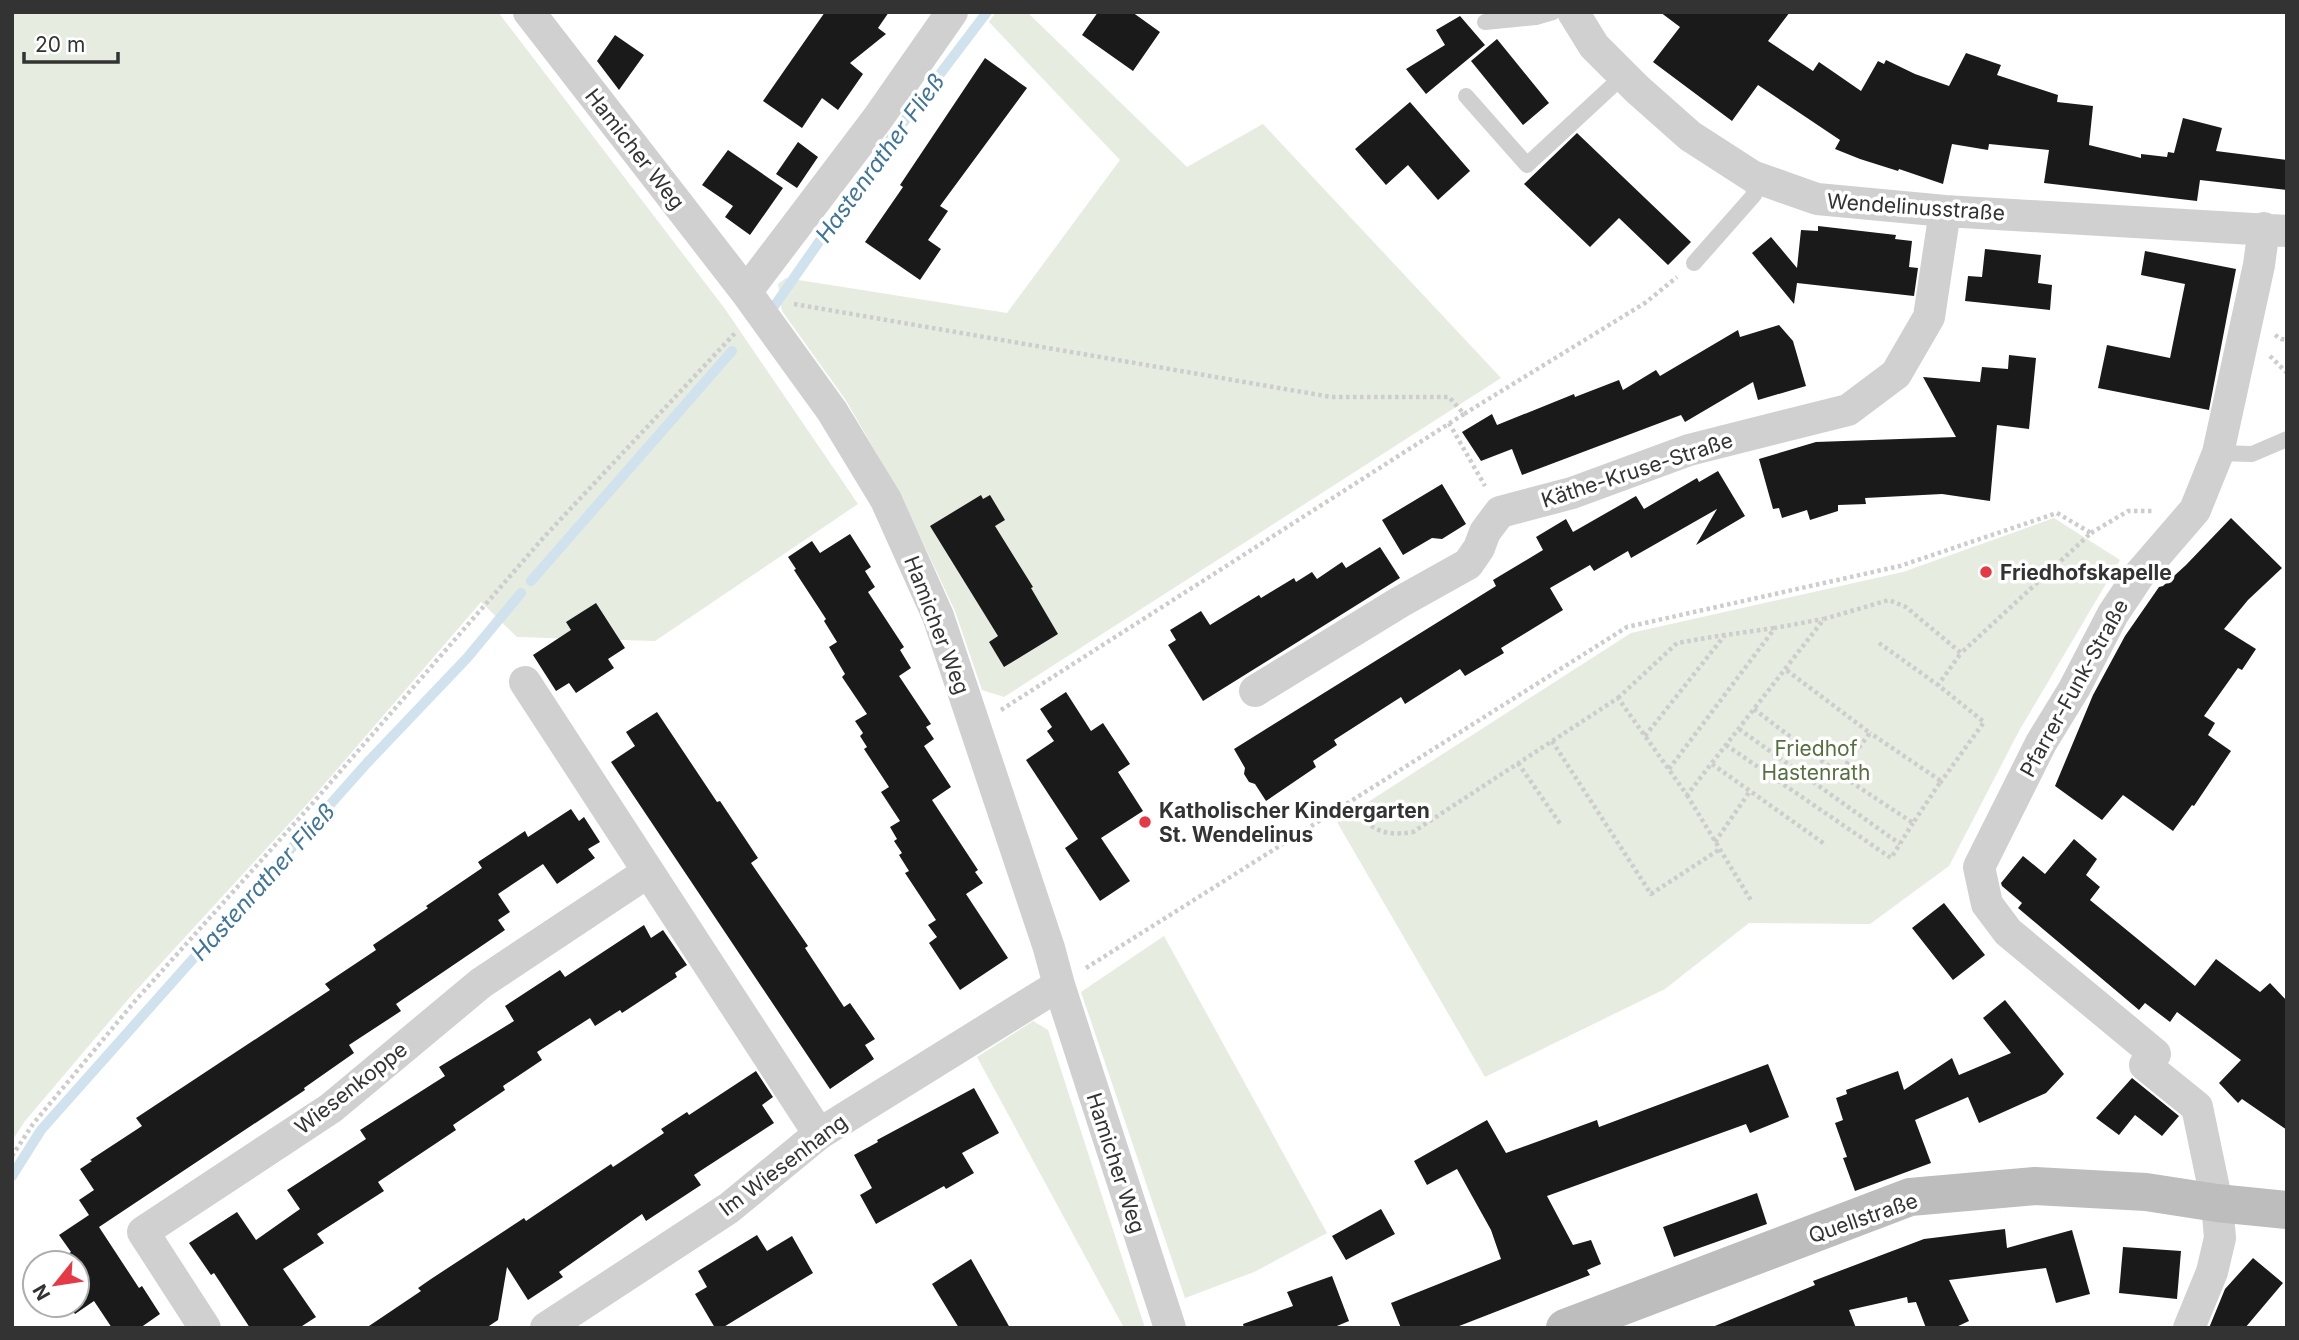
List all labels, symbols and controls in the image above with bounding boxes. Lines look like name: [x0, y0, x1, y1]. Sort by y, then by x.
scale bar: [24, 21, 119, 65]
text: 20 m: [35, 32, 85, 57]
water label: Hastenrather Fließ: [809, 68, 951, 248]
street label: Hamicher Weg: [580, 84, 690, 214]
street label: Wendelinusstraße: [1826, 188, 2006, 226]
street label: Käthe-Kruse-Straße: [1538, 427, 1736, 513]
street label: Hamicher Weg: [899, 552, 975, 698]
place label: Friedhofskapelle: [2000, 560, 2172, 585]
marker: Friedhofskapelle: [1978, 564, 1994, 580]
street label: Pfarrer-Funk-Straße: [2015, 595, 2133, 781]
park label: Friedhof Hastenrath: [1762, 736, 1870, 785]
water label: Hastenrather Fließ: [185, 798, 341, 966]
place label: Katholischer Kindergarten St. Wendelinus: [1159, 798, 1430, 847]
marker: Katholischer Kindergarten St. Wendelinus: [1137, 814, 1153, 830]
street label: Wiesenkoppe: [290, 1036, 412, 1140]
street label: Hamicher Weg: [1082, 1090, 1150, 1236]
street label: Im Wiesenhang: [714, 1109, 852, 1221]
street label: Quellstraße: [1805, 1188, 1921, 1248]
north arrow: [21, 1249, 91, 1319]
text: N: [28, 1280, 55, 1304]

